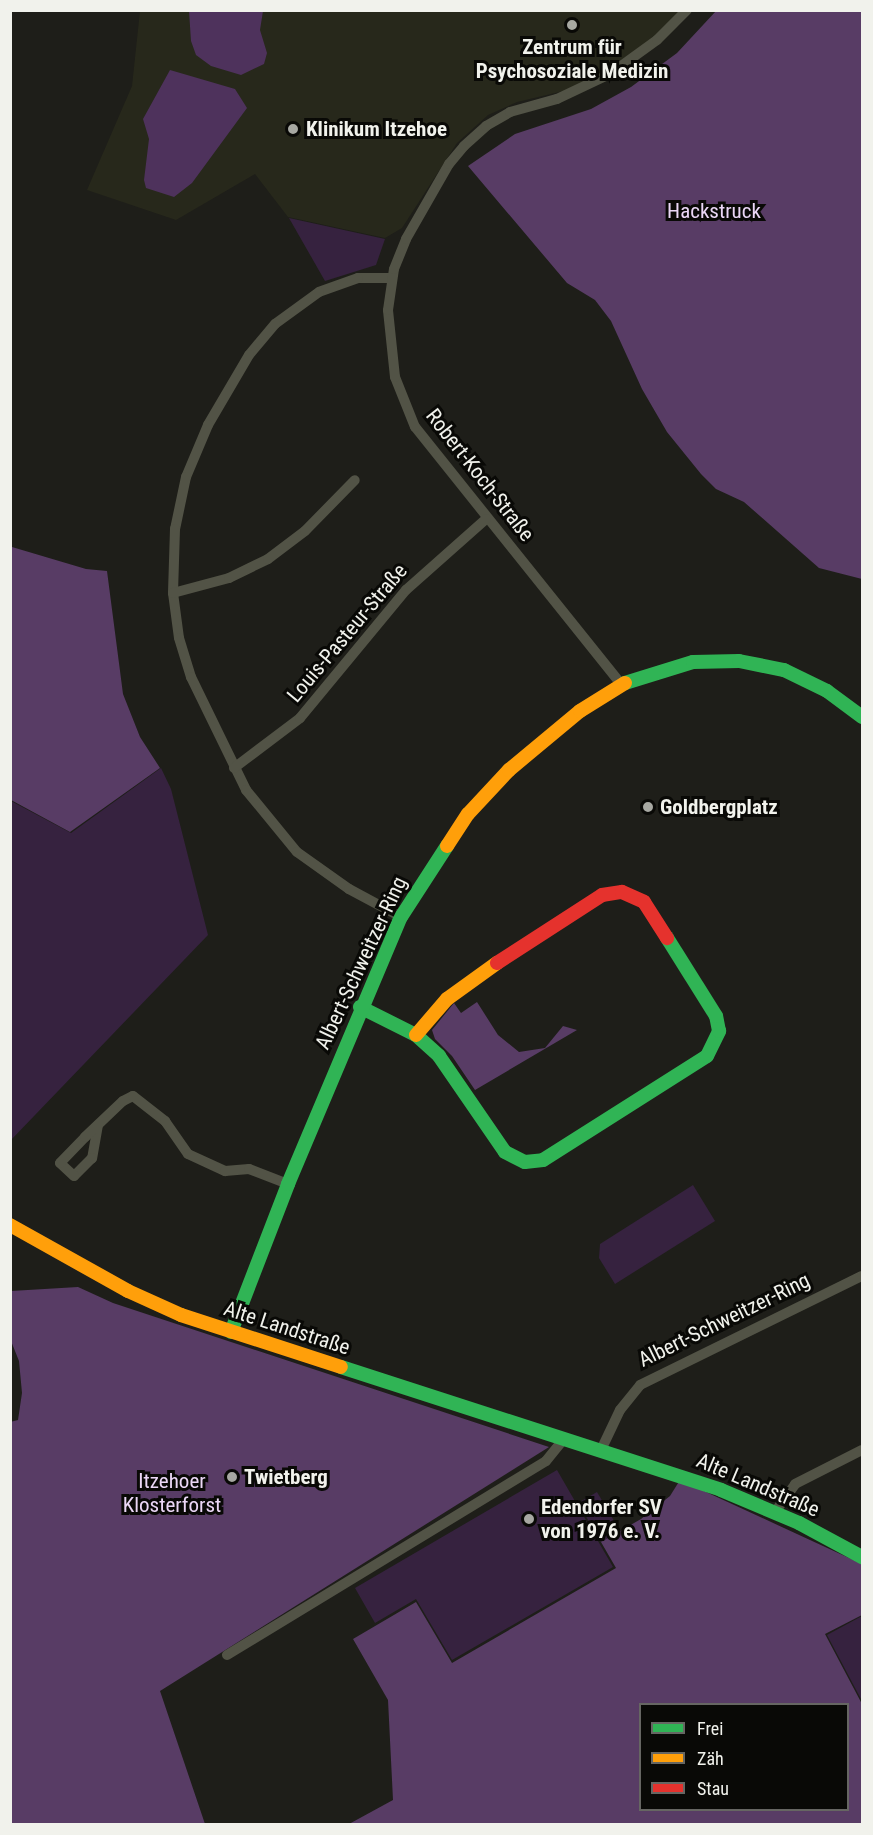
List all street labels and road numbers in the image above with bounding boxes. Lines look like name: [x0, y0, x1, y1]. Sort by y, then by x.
street label: Robert-Koch-Straße: [421, 404, 539, 546]
street label: Louis-Pasteur-Straße: [282, 559, 412, 707]
street label: Albert-Schweitzer-Ring: [310, 873, 412, 1053]
street label: Albert-Schweitzer-Ring: [634, 1268, 814, 1372]
street label: Alte Landstraße: [221, 1296, 353, 1360]
street label: Alte Landstraße: [693, 1448, 823, 1522]

